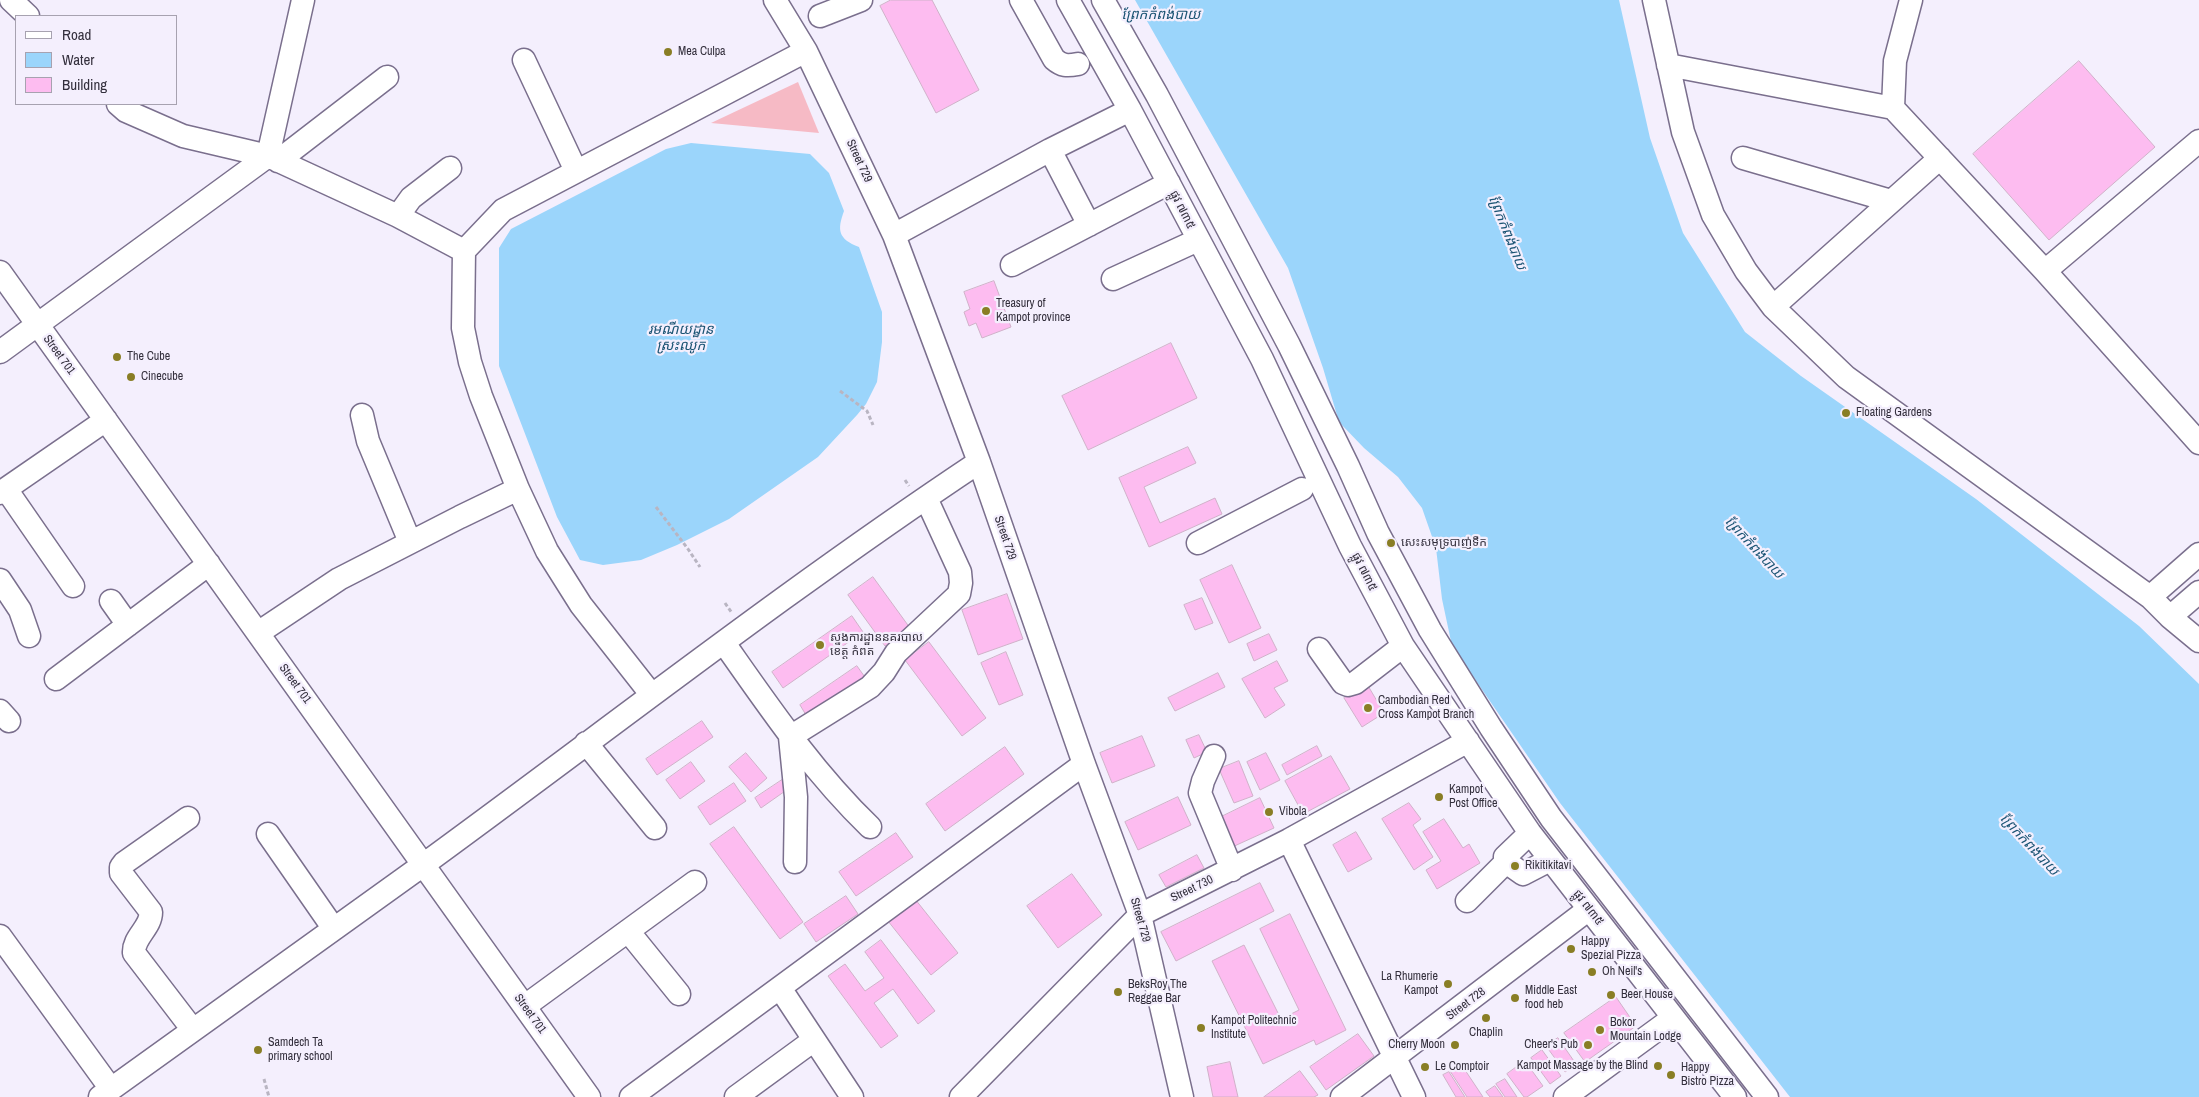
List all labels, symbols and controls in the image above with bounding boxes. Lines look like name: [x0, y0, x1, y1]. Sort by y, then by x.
water label: ព្រែកកំពង់បាយ: [1122, 7, 1200, 23]
legend: [15, 15, 178, 105]
text: Road: [62, 24, 91, 45]
place label: Mea Culpa: [678, 45, 726, 59]
marker: Mea Culpa: [662, 46, 674, 58]
text: Water: [62, 49, 94, 70]
text: Building: [62, 74, 107, 95]
street label: Street 729: [843, 137, 875, 185]
street label: ផ្លូវ ៧៣៥: [1166, 188, 1198, 232]
water label: ព្រែកកំពង់បាយ: [1484, 193, 1530, 273]
place label: Treasury of Kampot province: [996, 297, 1070, 325]
marker: Treasury of Kampot province: [980, 305, 992, 317]
water label: រមណីយដ្ឋាន ស្រះឈូក: [648, 322, 714, 354]
street label: Street 701: [40, 332, 78, 378]
place label: The Cube: [127, 350, 170, 364]
marker: The Cube: [111, 351, 123, 363]
place label: Cinecube: [141, 370, 183, 384]
marker: Cinecube: [125, 371, 137, 383]
place label: Floating Gardens: [1856, 406, 1932, 420]
marker: Floating Gardens: [1840, 407, 1852, 419]
water label: ព្រែកកំពង់បាយ: [1721, 513, 1787, 583]
street label: Street 729: [991, 514, 1019, 562]
place label: សេះសមុទ្របាញ់ទឹក: [1401, 536, 1487, 550]
marker: សេះសមុទ្របាញ់ទឹក: [1385, 537, 1397, 549]
street label: ផ្លូវ ៧៣៥: [1348, 550, 1380, 594]
place label: ស្នងការដ្ឋាននគរបាល ខេត្ត កំពត: [830, 631, 923, 659]
marker: ស្នងការដ្ឋាននគរបាល ខេត្ត កំពត: [814, 639, 826, 651]
street label: Street 701: [276, 661, 314, 707]
place label: Cambodian Red Cross Kampot Branch: [1378, 694, 1474, 722]
marker: Cambodian Red Cross Kampot Branch: [1362, 702, 1374, 714]
place label: Kampot Post Office: [1449, 783, 1498, 811]
marker: Kampot Post Office: [1433, 791, 1445, 803]
place label: Vibola: [1279, 805, 1307, 819]
marker: Vibola: [1263, 806, 1275, 818]
water label: ព្រែកកំពង់បាយ: [1996, 810, 2062, 880]
place label: Rikitikitavi: [1525, 859, 1571, 873]
marker: Rikitikitavi: [1509, 860, 1521, 872]
street label: Street 730: [1168, 873, 1216, 905]
street label: ផ្លូវ ៧៣៥: [1570, 887, 1606, 929]
street label: Street 729: [1127, 896, 1153, 944]
place label: Happy Spezial Pizza: [1581, 935, 1641, 963]
marker: Happy Spezial Pizza: [1565, 943, 1577, 955]
place label: Oh Neil's: [1602, 965, 1642, 979]
marker: Oh Neil's: [1586, 966, 1598, 978]
place label: La Rhumerie Kampot: [1381, 970, 1438, 998]
place label: BeksRoy The Reggae Bar: [1128, 978, 1187, 1006]
marker: La Rhumerie Kampot: [1442, 978, 1454, 990]
place label: Middle East food heb: [1525, 984, 1577, 1012]
street label: Street 728: [1444, 985, 1488, 1023]
marker: BeksRoy The Reggae Bar: [1112, 986, 1124, 998]
place label: Beer House: [1621, 988, 1673, 1002]
marker: Beer House: [1605, 989, 1617, 1001]
street label: Street 701: [511, 991, 549, 1037]
marker: Middle East food heb: [1509, 992, 1521, 1004]
marker: Chaplin: [1480, 1012, 1492, 1024]
place label: Kampot Politechnic Institute: [1211, 1014, 1296, 1042]
place label: Bokor Mountain Lodge: [1610, 1016, 1681, 1044]
marker: Kampot Politechnic Institute: [1195, 1022, 1207, 1034]
marker: Bokor Mountain Lodge: [1594, 1024, 1606, 1036]
place label: Chaplin: [1469, 1026, 1503, 1040]
place label: Samdech Ta primary school: [268, 1036, 333, 1064]
place label: Cherry Moon: [1388, 1038, 1445, 1052]
place label: Cheer's Pub: [1524, 1038, 1578, 1052]
marker: Cherry Moon: [1449, 1039, 1461, 1051]
marker: Cheer's Pub: [1582, 1039, 1594, 1051]
marker: Samdech Ta primary school: [252, 1044, 264, 1056]
place label: Kampot Massage by the Blind: [1517, 1059, 1648, 1073]
place label: Le Comptoir: [1435, 1060, 1489, 1074]
marker: Kampot Massage by the Blind: [1652, 1060, 1664, 1072]
marker: Le Comptoir: [1419, 1061, 1431, 1073]
place label: Happy Bistro Pizza: [1681, 1061, 1734, 1089]
marker: Happy Bistro Pizza: [1665, 1069, 1677, 1081]

